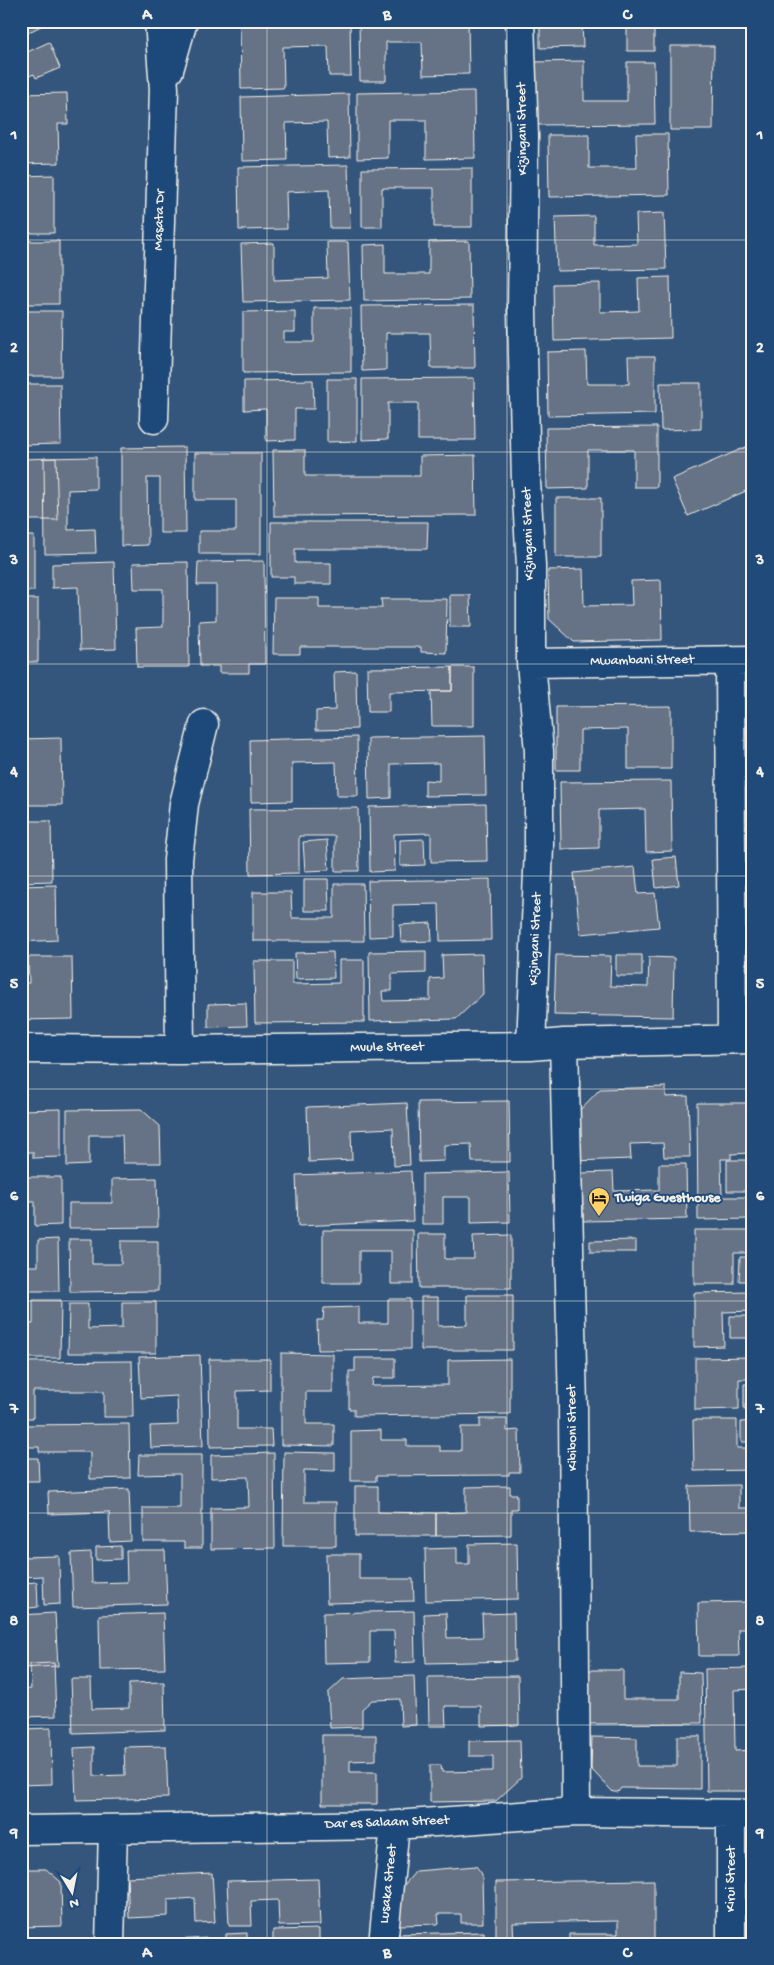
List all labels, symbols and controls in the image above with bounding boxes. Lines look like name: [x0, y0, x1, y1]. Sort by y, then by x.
text: A: [141, 7, 153, 26]
text: B: [382, 7, 392, 26]
text: C: [622, 7, 633, 26]
street label: Kizingani Street: [514, 81, 532, 175]
text: 1: [10, 127, 17, 146]
text: 1: [756, 127, 763, 146]
street label: Masata Dr: [150, 188, 170, 251]
text: 2: [10, 340, 18, 359]
text: 2: [756, 340, 764, 359]
street label: Kizingani Street: [519, 486, 539, 581]
text: 3: [9, 552, 18, 571]
text: 3: [755, 552, 764, 571]
street label: Mwambani Street: [590, 652, 695, 670]
text: 4: [9, 764, 18, 783]
text: 4: [755, 764, 764, 783]
street label: Kizingani Street: [526, 891, 546, 986]
text: 5: [10, 976, 19, 995]
text: 5: [756, 976, 765, 995]
street label: Mvule Street: [350, 1039, 425, 1057]
hotel icon: Twiga Guesthouse: [587, 1186, 611, 1217]
text: 6: [10, 1188, 19, 1207]
text: 6: [756, 1188, 765, 1207]
place label: Twiga Guesthouse: [614, 1190, 721, 1207]
street label: Kibiboni Street: [564, 1383, 582, 1471]
text: 7: [9, 1401, 19, 1420]
text: 7: [755, 1401, 765, 1420]
text: 8: [10, 1613, 19, 1632]
text: 8: [756, 1613, 765, 1632]
street label: Dar es Salaam Street: [324, 1812, 451, 1834]
text: 9: [9, 1825, 18, 1844]
text: 9: [755, 1825, 764, 1844]
street label: Lusaka Street: [376, 1842, 402, 1924]
street label: Kirui Street: [723, 1845, 740, 1912]
north arrow: [48, 1868, 98, 1918]
text: N: [68, 1893, 80, 1912]
text: A: [141, 1945, 153, 1964]
text: B: [382, 1945, 392, 1964]
text: C: [622, 1945, 633, 1964]

